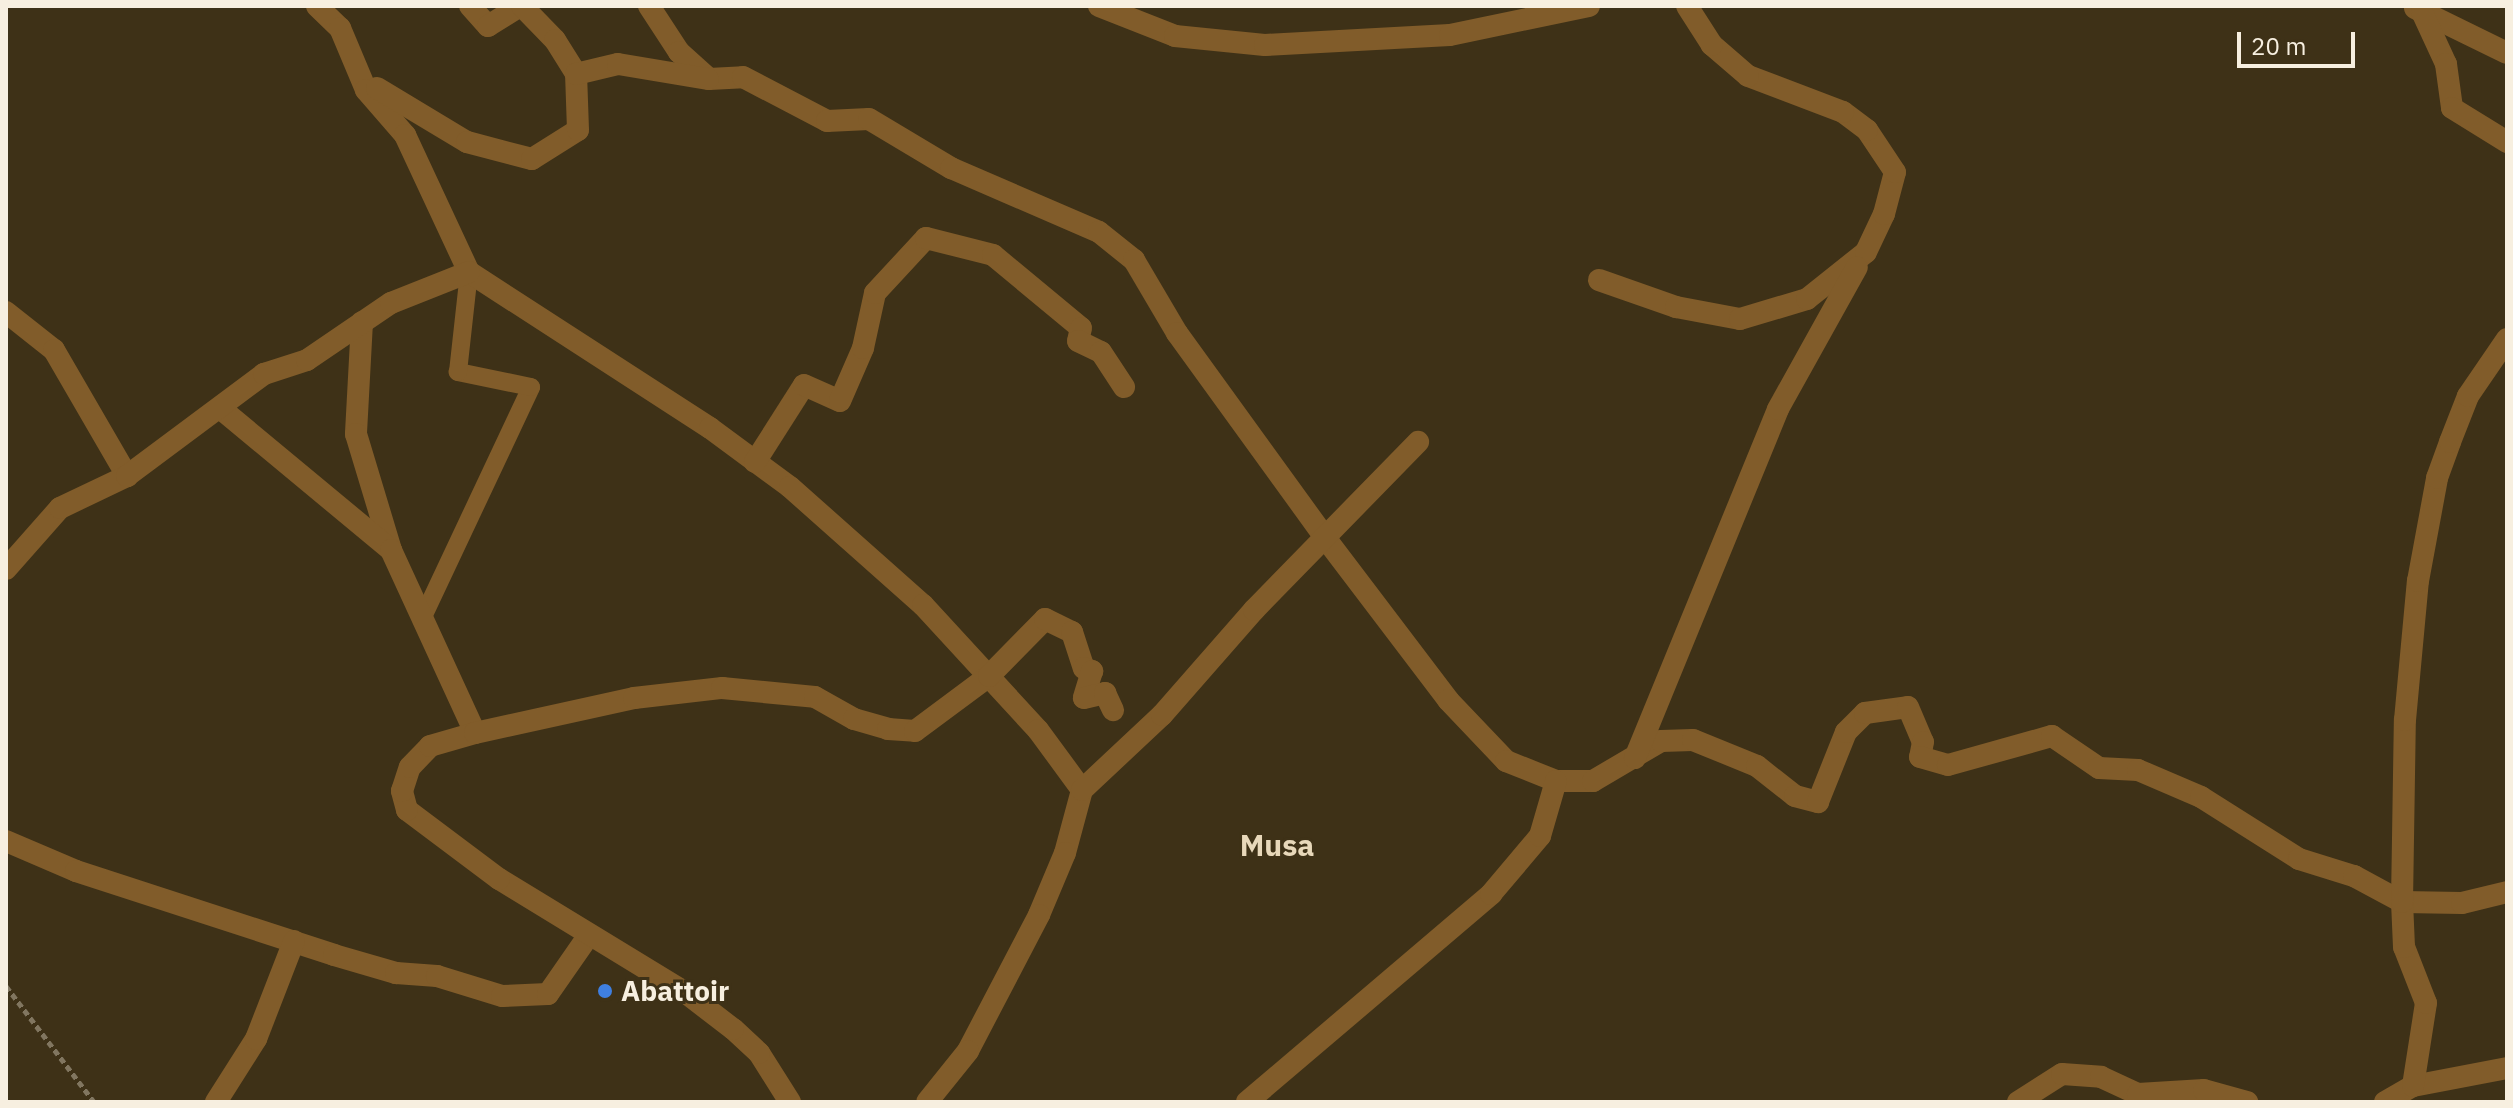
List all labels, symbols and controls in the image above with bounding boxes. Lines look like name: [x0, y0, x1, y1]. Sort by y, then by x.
scale bar: [2241, 16, 2359, 66]
text: 20 m: [2251, 30, 2306, 62]
district label: Musa: [1240, 827, 1314, 863]
place label: Abattoir: [621, 974, 729, 1008]
marker: Abattoir: [596, 982, 614, 1000]

